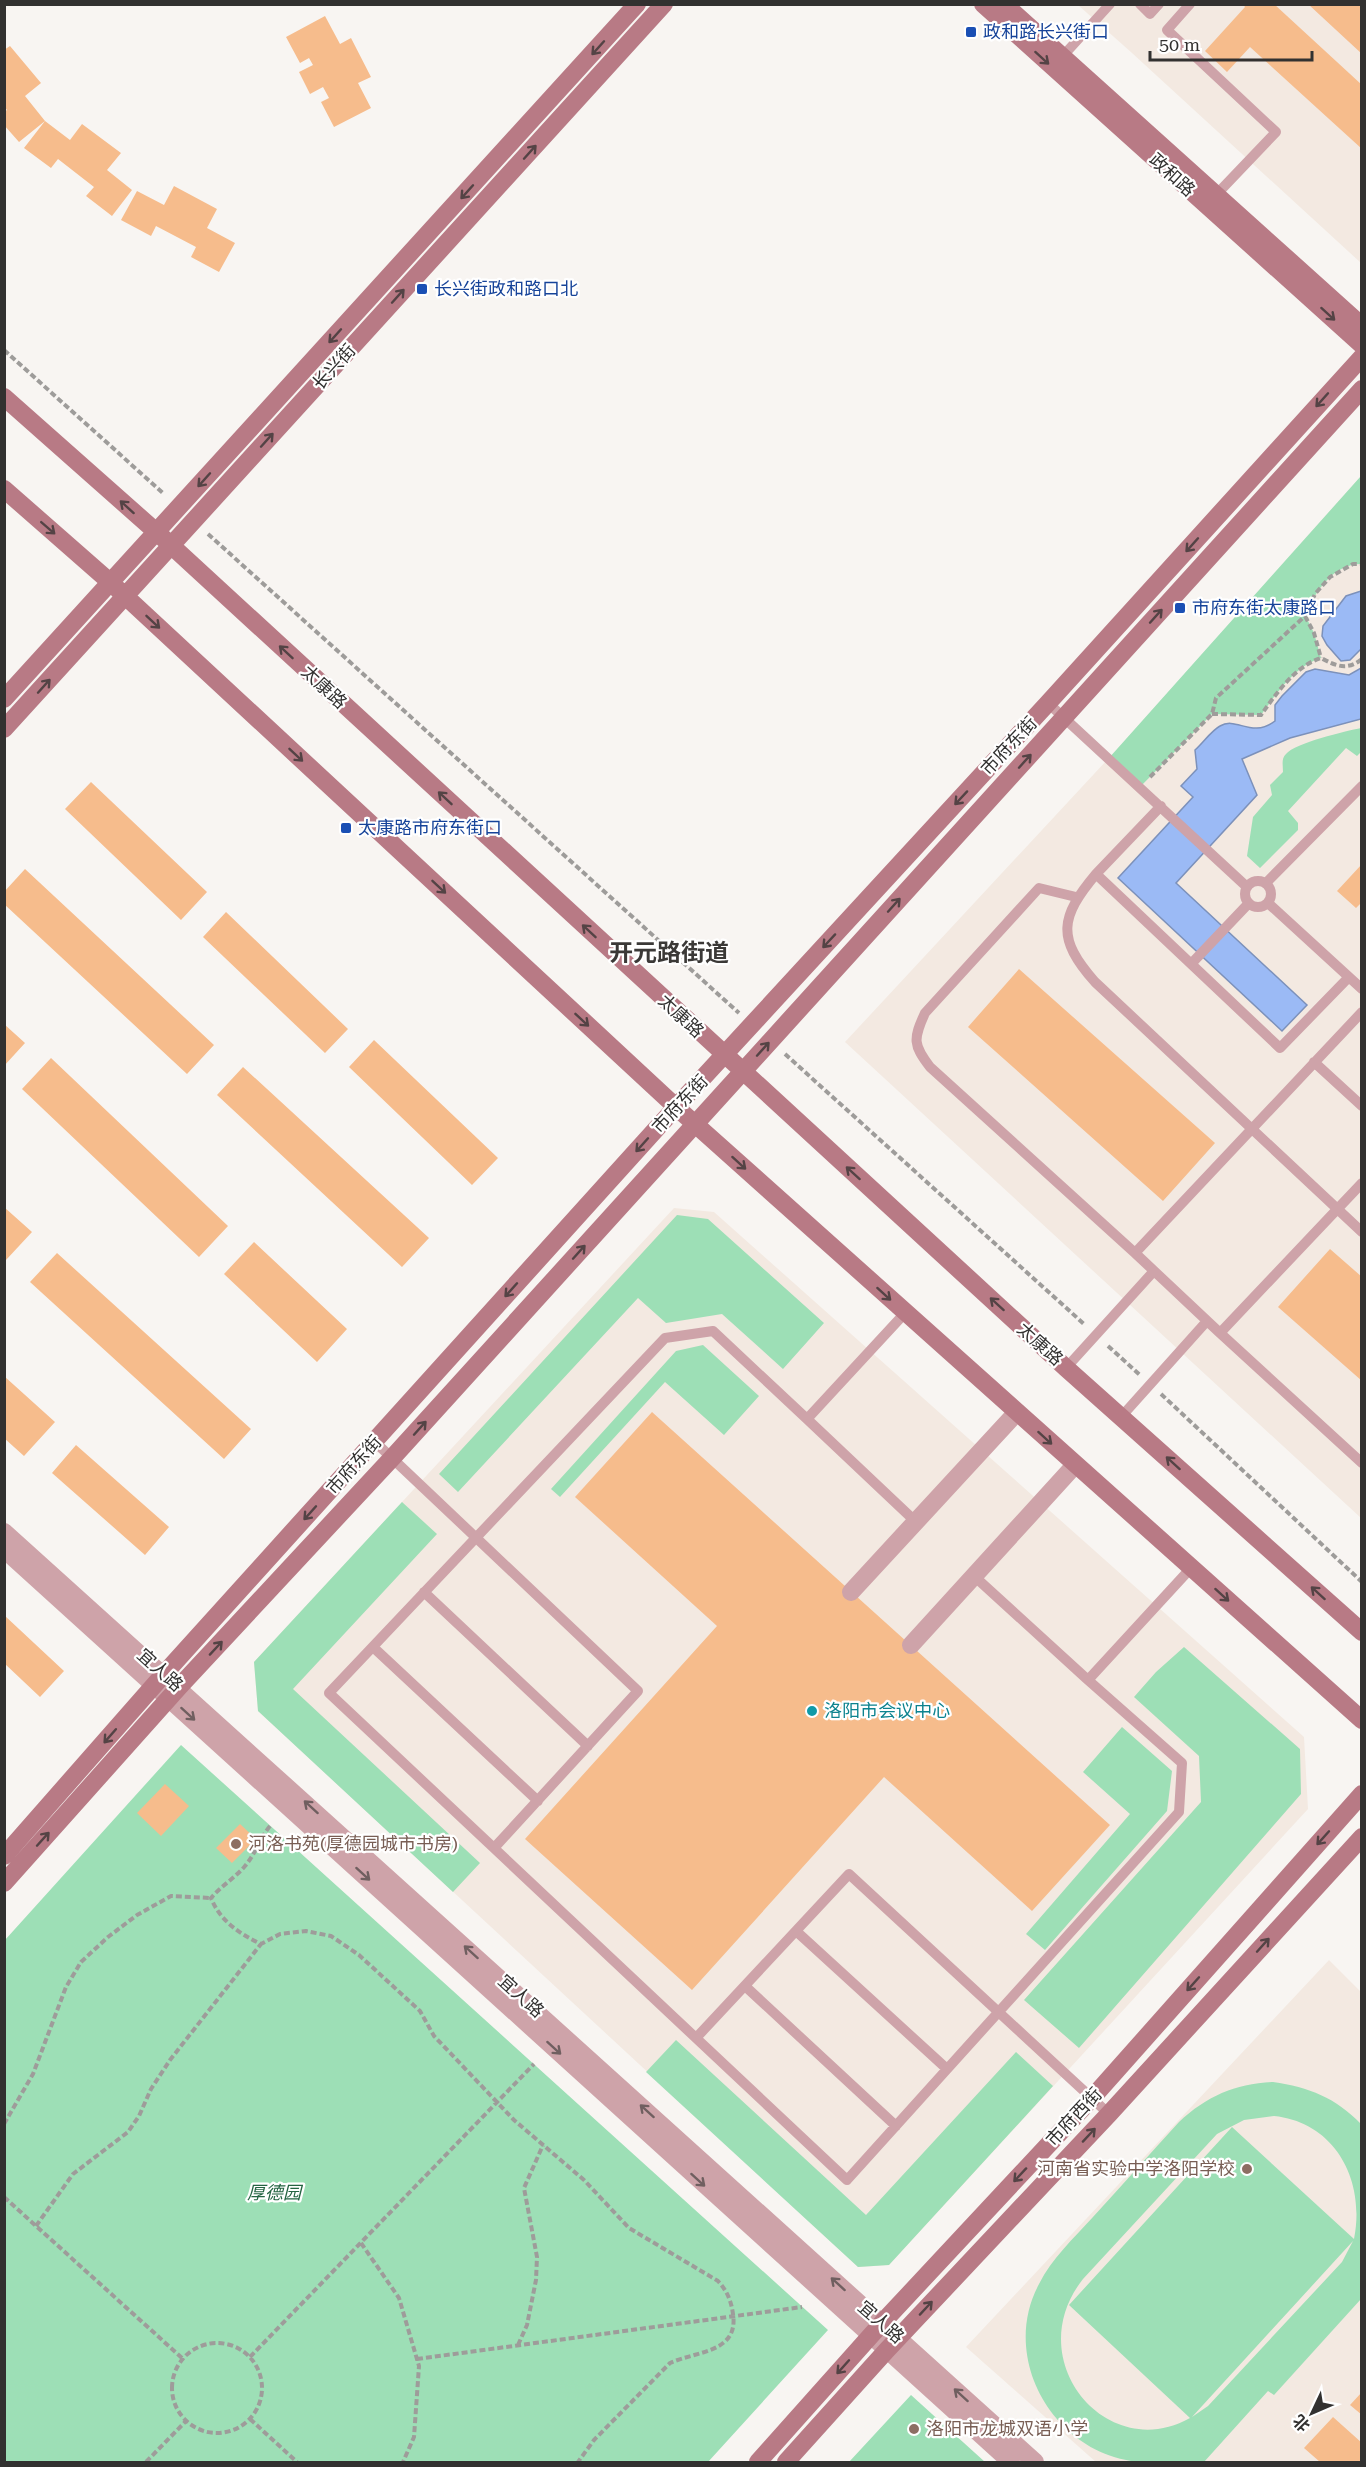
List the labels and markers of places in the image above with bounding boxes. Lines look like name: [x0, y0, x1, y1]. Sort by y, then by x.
place label: 政和路长兴街口: [983, 21, 1109, 42]
marker: 政和路长兴街口: [964, 25, 978, 39]
place label: 长兴街政和路口北: [434, 278, 578, 299]
marker: 长兴街政和路口北: [415, 282, 429, 296]
place label: 市府东街太康路口: [1192, 597, 1336, 618]
marker: 市府东街太康路口: [1173, 601, 1187, 615]
place label: 太康路市府东街口: [358, 817, 502, 838]
marker: 太康路市府东街口: [339, 821, 353, 835]
place label: 洛阳市会议中心: [824, 1700, 950, 1721]
marker: 洛阳市会议中心: [805, 1704, 819, 1718]
place label: 河洛书苑(厚德园城市书房): [248, 1833, 458, 1854]
marker: 河洛书苑(厚德园城市书房): [229, 1837, 243, 1851]
place label: 河南省实验中学洛阳学校: [1037, 2158, 1235, 2179]
marker: 河南省实验中学洛阳学校: [1240, 2162, 1254, 2176]
place label: 洛阳市龙城双语小学: [926, 2418, 1088, 2439]
marker: 洛阳市龙城双语小学: [907, 2422, 921, 2436]

